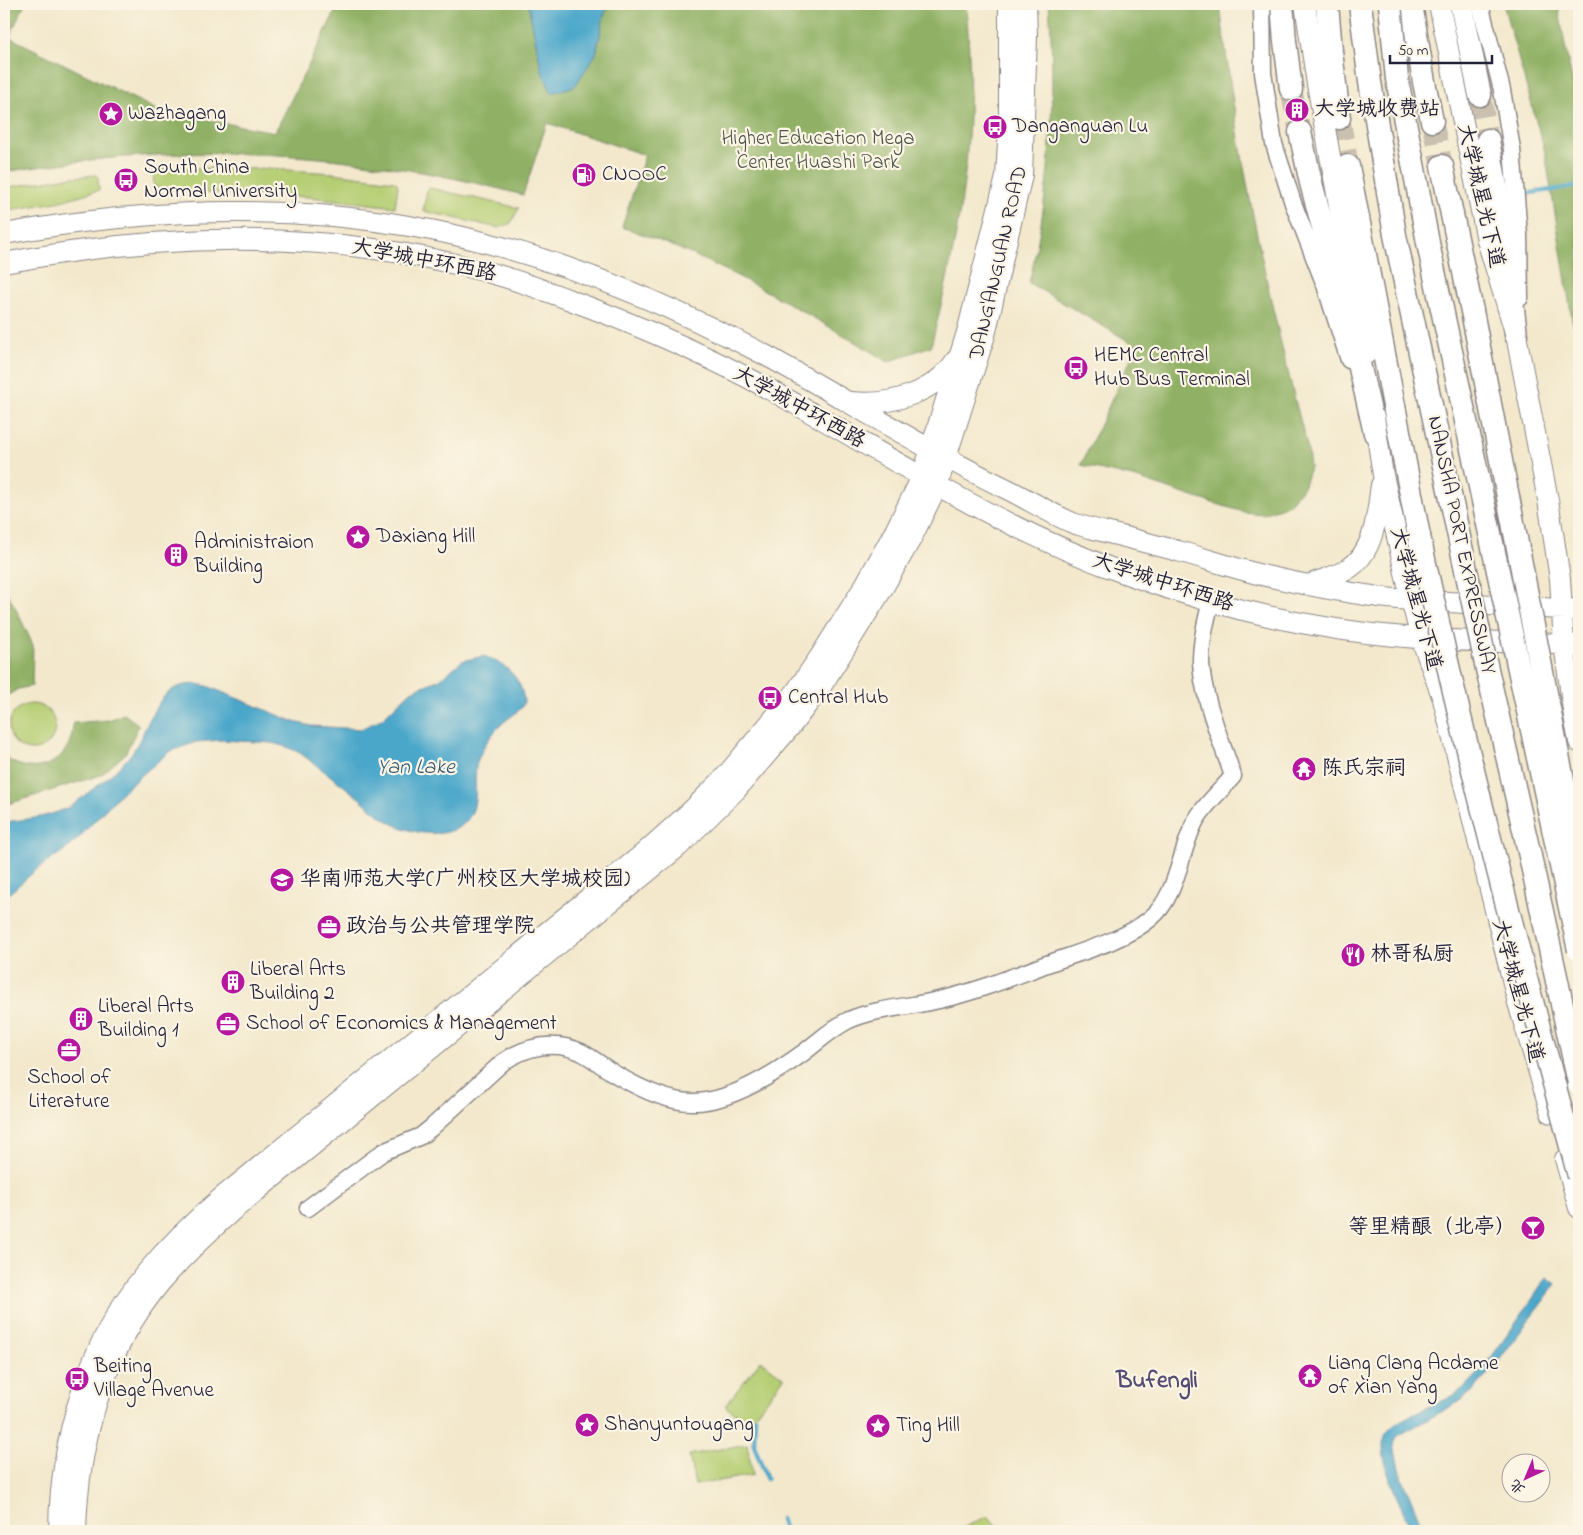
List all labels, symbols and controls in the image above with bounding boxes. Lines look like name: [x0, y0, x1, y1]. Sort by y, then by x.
scale bar: [1390, 32, 1493, 64]
text: 50 m: [1398, 40, 1429, 62]
place label: 大学城收费站: [1314, 95, 1440, 125]
building icon: 大学城收费站: [1284, 97, 1310, 123]
place label: Wazhagang: [128, 99, 226, 131]
place icon: Wazhagang: [98, 101, 124, 127]
place label: Danganguan Lu: [1011, 112, 1148, 144]
bus stop icon: Danganguan Lu: [982, 114, 1008, 140]
street label: 大学城星光下道: [1449, 121, 1511, 271]
park label: Higher Education Mega Center Huashi Park: [721, 124, 915, 178]
place label: South China Normal University: [144, 153, 297, 209]
place label: CNOOC: [602, 160, 667, 190]
fuel station icon: CNOOC: [571, 162, 597, 188]
street label: DANG'ANGUAN ROAD: [962, 163, 1036, 364]
bus stop icon: South China Normal University: [113, 167, 139, 193]
street label: 大学城中环西路: [349, 232, 499, 290]
place label: HEMC Central Hub Bus Terminal: [1094, 341, 1250, 395]
bus stop icon: HEMC Central Hub Bus Terminal: [1063, 355, 1089, 381]
street label: 大学城中环西路: [727, 359, 871, 457]
street label: NANSHA PORT EXPRESSWAY: [1419, 413, 1503, 677]
place label: Daxiang Hill: [375, 522, 475, 554]
place icon: Daxiang Hill: [345, 524, 371, 550]
street label: 大学城星光下道: [1381, 524, 1449, 674]
place label: Administraion Building: [193, 528, 314, 584]
building icon: Administraion Building: [163, 542, 189, 568]
street label: 大学城中环西路: [1088, 546, 1238, 620]
place label: Central Hub: [788, 683, 888, 713]
bus stop icon: Central Hub: [757, 685, 783, 711]
water label: Yan Lake: [377, 752, 456, 784]
place label: 陈氏宗祠: [1322, 754, 1406, 784]
temple icon: 陈氏宗祠: [1291, 756, 1317, 782]
place label: 华南师范大学(广州校区大学城校园): [300, 865, 630, 895]
school or university icon: 华南师范大学(广州校区大学城校园): [269, 867, 295, 893]
place label: 政治与公共管理学院: [346, 912, 535, 942]
office icon: 政治与公共管理学院: [316, 914, 342, 940]
street label: 大学城星光下道: [1483, 916, 1551, 1066]
place label: 林哥私厨: [1370, 940, 1454, 970]
restaurant icon: 林哥私厨: [1340, 942, 1366, 968]
place label: Liberal Arts Building 2: [249, 955, 346, 1011]
building icon: Liberal Arts Building 2: [220, 969, 246, 995]
place label: Liberal Arts Building 1: [97, 992, 194, 1048]
building icon: Liberal Arts Building 1: [68, 1006, 94, 1032]
place label: School of Economics & Management: [246, 1009, 557, 1041]
office icon: School of Economics & Management: [215, 1011, 241, 1037]
office icon: School of Literature: [56, 1037, 82, 1063]
place label: School of Literature: [27, 1063, 111, 1117]
place label: 等里精酿（北亭）: [1348, 1213, 1516, 1243]
bar icon: 等里精酿（北亭）: [1520, 1215, 1546, 1241]
place label: Liang Clang Acdame of Xian Yang: [1328, 1349, 1499, 1405]
place label: Beiting Village Avenue: [93, 1352, 215, 1408]
temple icon: Liang Clang Acdame of Xian Yang: [1297, 1363, 1323, 1389]
district label: Bufengli: [1115, 1364, 1198, 1400]
bus stop icon: Beiting Village Avenue: [64, 1366, 90, 1392]
place label: Shanyuntougang: [604, 1410, 754, 1442]
place label: Ting Hill: [896, 1411, 960, 1443]
place icon: Shanyuntougang: [574, 1412, 600, 1438]
place icon: Ting Hill: [865, 1413, 891, 1439]
north arrow: [1500, 1452, 1550, 1502]
text: 北: [1506, 1474, 1530, 1499]

